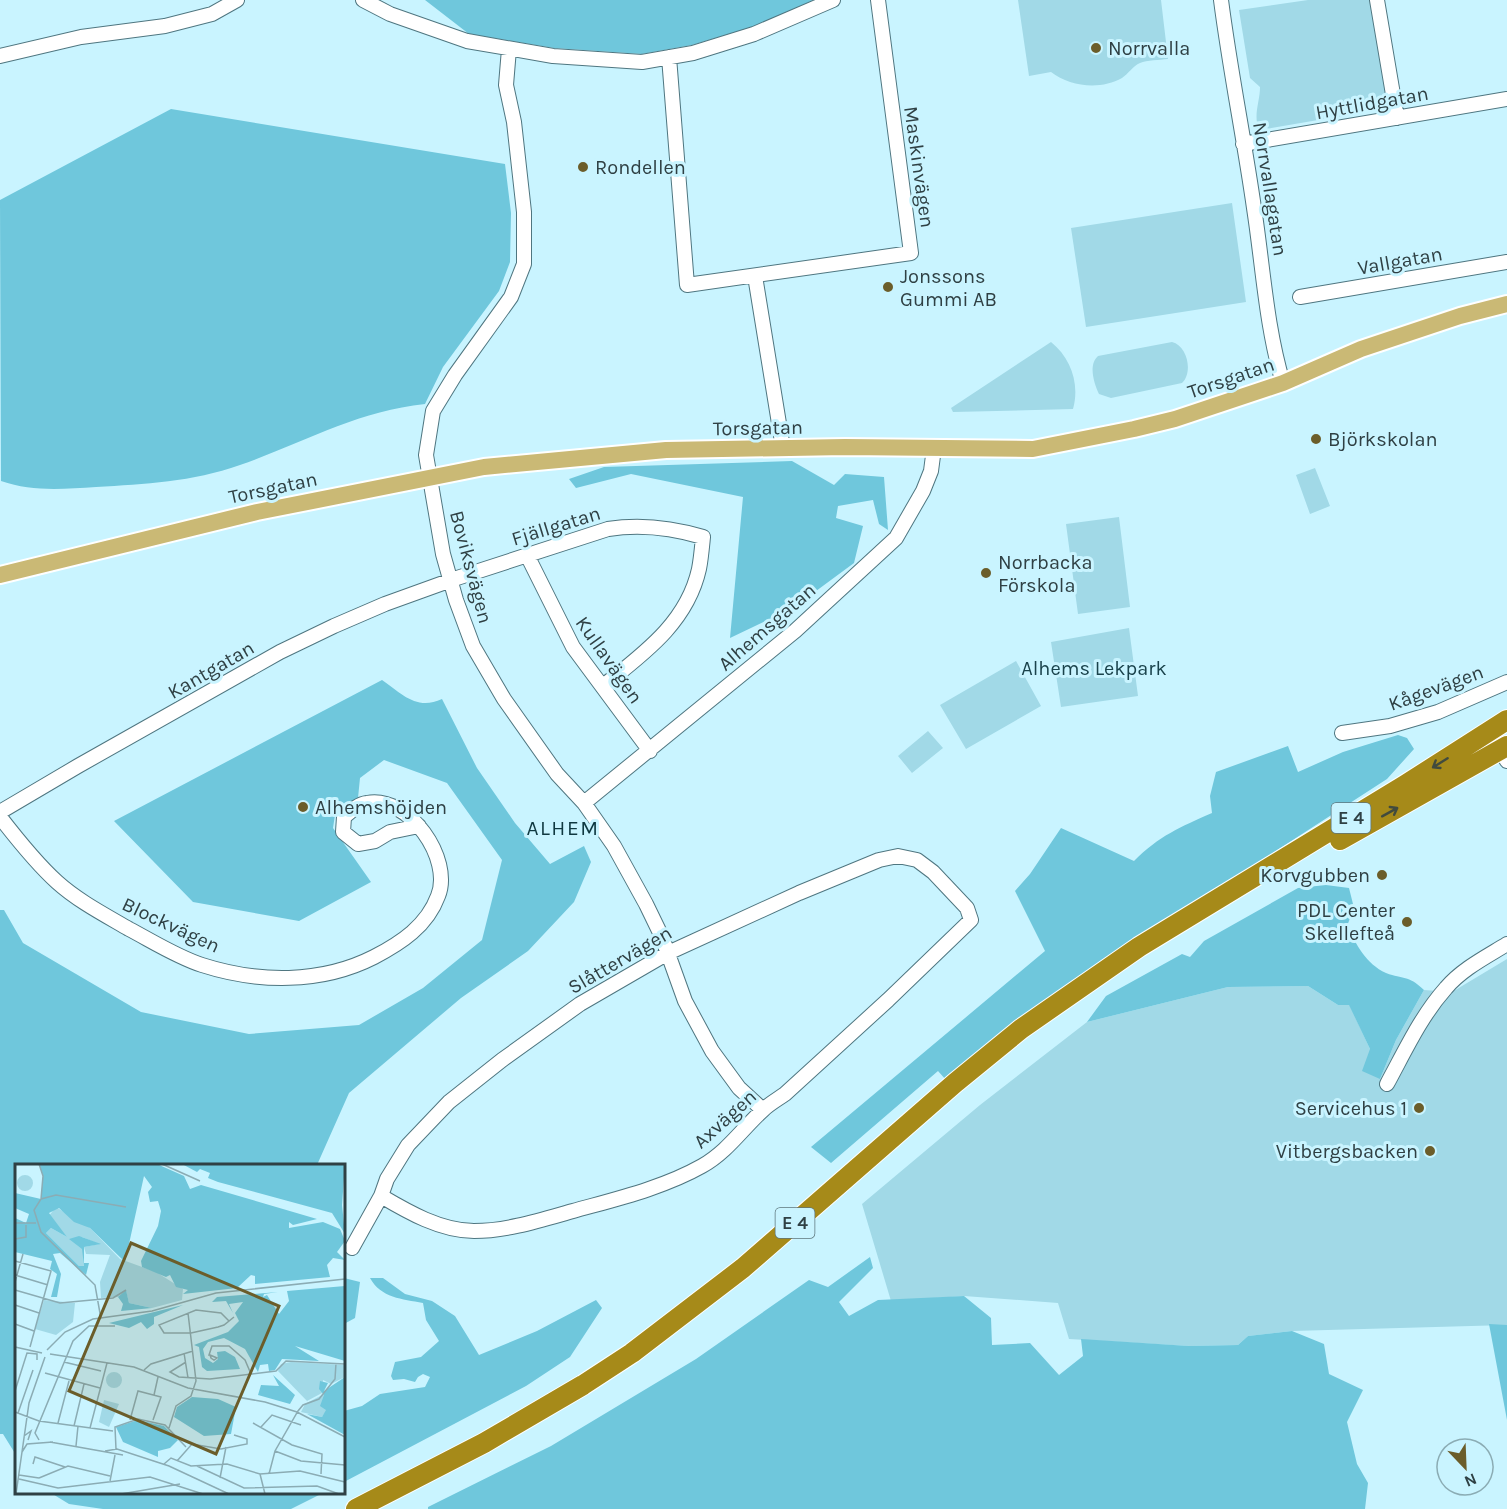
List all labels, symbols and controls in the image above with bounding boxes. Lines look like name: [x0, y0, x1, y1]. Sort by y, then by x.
place label: Norrvalla: [1108, 37, 1190, 60]
marker: Norrvalla: [1089, 41, 1103, 55]
street label: Hyttlidgatan: [1314, 82, 1430, 124]
street label: Maskinvägen: [899, 105, 939, 229]
street label: Norrvallagatan: [1248, 120, 1292, 258]
place label: Rondellen: [595, 156, 686, 179]
marker: Rondellen: [576, 160, 590, 174]
street label: Vallgatan: [1356, 242, 1444, 280]
place label: Jonssons Gummi AB: [900, 265, 997, 311]
marker: Jonssons Gummi AB: [881, 280, 895, 294]
street label: Torsgatan: [1185, 352, 1277, 404]
street label: Torsgatan: [713, 416, 803, 440]
place label: Björkskolan: [1328, 428, 1438, 451]
marker: Björkskolan: [1309, 432, 1323, 446]
street label: Torsgatan: [227, 467, 319, 509]
street label: Fjällgatan: [509, 502, 603, 550]
street label: Boviksvägen: [445, 508, 497, 626]
place label: Norrbacka Förskola: [998, 551, 1093, 597]
marker: Norrbacka Förskola: [979, 566, 993, 580]
street label: Alhemsgatan: [714, 578, 820, 676]
street label: Kullavägen: [571, 612, 647, 708]
street label: Kantgatan: [164, 636, 258, 704]
park label: Alhems Lekpark: [1021, 657, 1167, 680]
street label: Kågevägen: [1385, 660, 1487, 716]
one-way arrow: [1432, 757, 1449, 769]
place label: Alhemshöjden: [315, 796, 447, 819]
marker: Alhemshöjden: [296, 800, 310, 814]
road number: E 4: [1332, 803, 1370, 833]
one-way arrow: [1381, 806, 1398, 818]
district label: ALHEM: [526, 816, 600, 840]
place label: Korvgubben: [1260, 864, 1370, 887]
marker: Korvgubben: [1375, 868, 1389, 882]
street label: Blockvägen: [118, 892, 224, 958]
place label: PDL Center Skellefteå: [1297, 899, 1396, 945]
marker: PDL Center Skellefteå: [1400, 915, 1414, 929]
street label: Slåttervägen: [564, 921, 676, 999]
street label: Axvägen: [689, 1085, 761, 1153]
place label: Servicehus 1: [1295, 1097, 1407, 1120]
marker: Servicehus 1: [1412, 1101, 1426, 1115]
place label: Vitbergsbacken: [1276, 1140, 1418, 1163]
marker: Vitbergsbacken: [1423, 1144, 1437, 1158]
inset map: [15, 1164, 345, 1494]
road number: E 4: [776, 1208, 814, 1238]
north arrow: [1435, 1437, 1495, 1497]
text: N: [1462, 1469, 1480, 1491]

